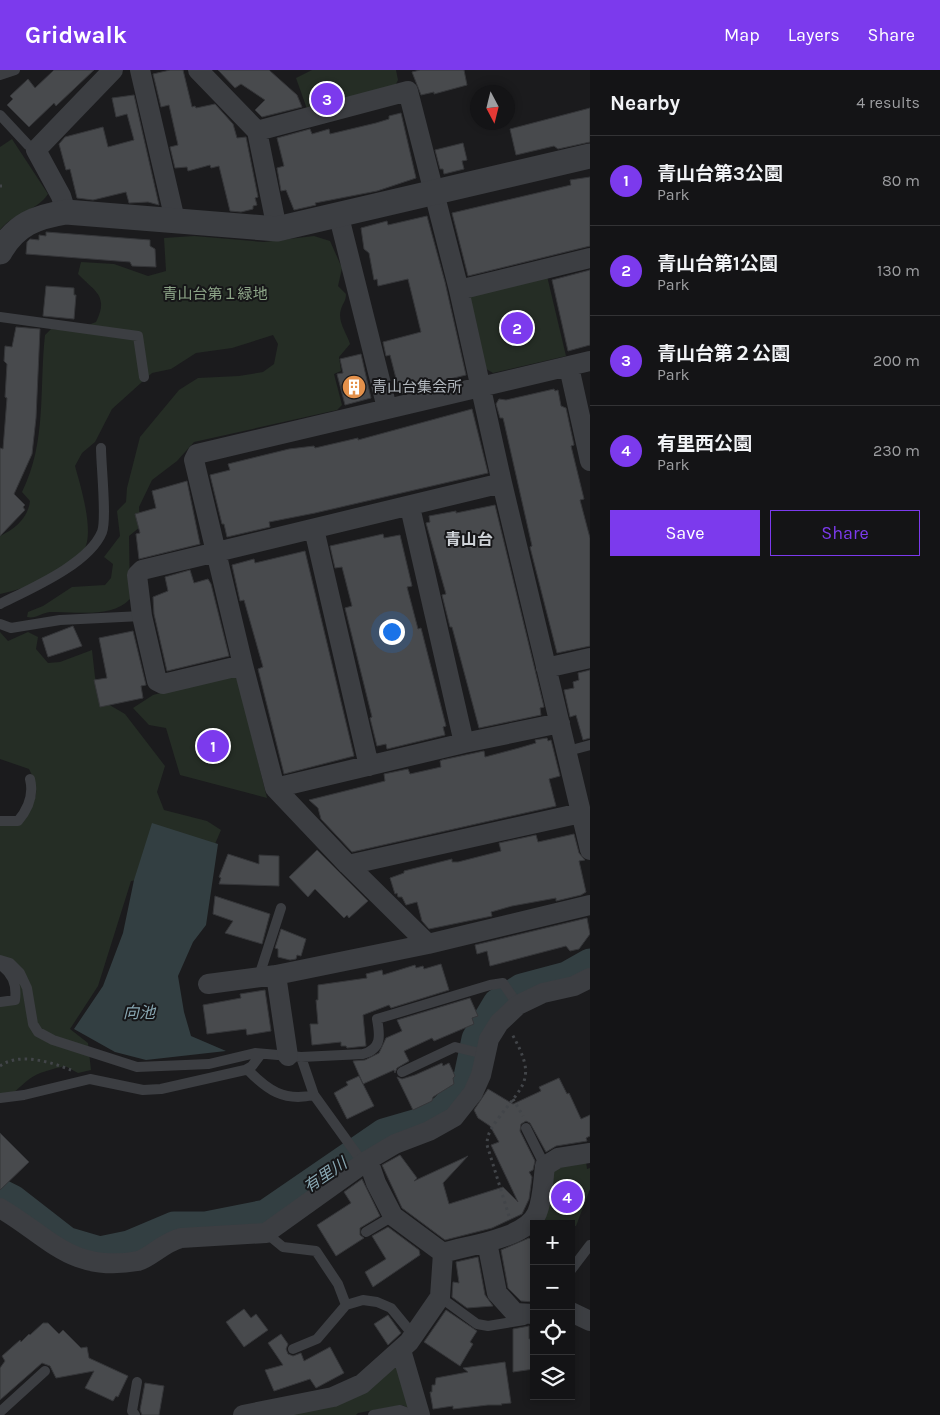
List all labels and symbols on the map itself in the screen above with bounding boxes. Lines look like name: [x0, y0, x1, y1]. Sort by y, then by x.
pin: 3: [311, 80, 343, 118]
north arrow: [470, 85, 515, 130]
park label: 青山台第１緑地: [162, 285, 268, 303]
pin: 2: [501, 309, 533, 347]
building icon: 青山台集会所: [341, 374, 367, 400]
place label: 青山台集会所: [372, 378, 462, 396]
district label: 青山台: [445, 530, 493, 549]
your location: [379, 619, 405, 645]
pin: 1: [197, 727, 229, 765]
water label: 向池: [123, 1003, 157, 1022]
water label: 有里川: [300, 1153, 352, 1196]
pin: 4: [551, 1178, 583, 1216]

